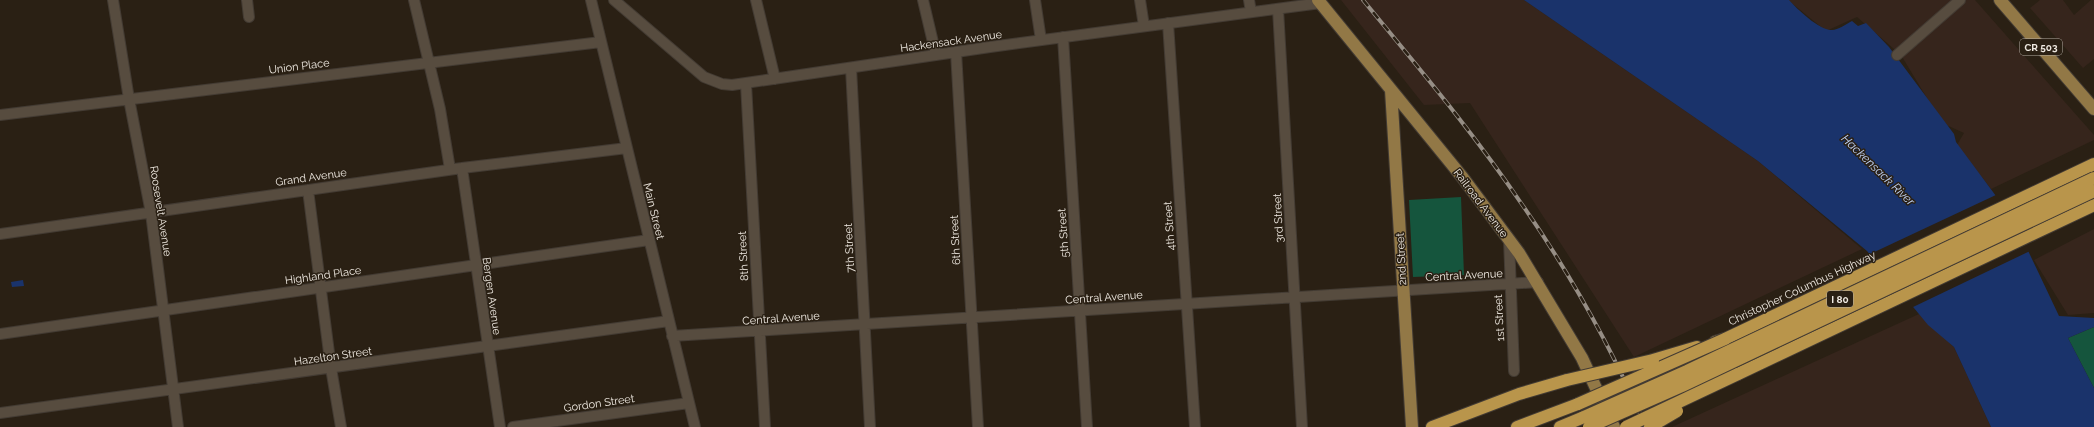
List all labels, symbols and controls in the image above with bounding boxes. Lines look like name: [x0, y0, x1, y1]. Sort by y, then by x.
street label: Hackensack Avenue: [899, 28, 1003, 55]
road number: CR 503: [2020, 39, 2062, 55]
street label: Union Place: [268, 56, 331, 77]
water label: Hackensack River: [1839, 132, 1918, 209]
street label: Roosevelt Avenue: [147, 165, 174, 258]
street label: Grand Avenue: [274, 166, 348, 189]
street label: Railroad Avenue: [1451, 166, 1511, 241]
street label: Main Street: [640, 182, 667, 241]
street label: 3rd Street: [1271, 192, 1286, 243]
street label: 4th Street: [1161, 201, 1178, 251]
street label: 5th Street: [1055, 208, 1072, 258]
street label: 6th Street: [948, 214, 963, 265]
street label: 7th Street: [842, 223, 857, 273]
street label: 8th Street: [736, 230, 751, 281]
street label: 2nd Street: [1394, 232, 1409, 285]
street label: Christopher Columbus Highway: [1726, 249, 1878, 328]
street label: Bergen Avenue: [480, 256, 503, 336]
street label: Highland Place: [284, 264, 363, 287]
street label: Central Avenue: [1425, 267, 1504, 284]
street label: Central Avenue: [1065, 288, 1144, 307]
road number: I 80: [1827, 291, 1853, 307]
street label: 1st Street: [1492, 294, 1507, 342]
street label: Central Avenue: [742, 309, 821, 328]
street label: Hazelton Street: [293, 345, 373, 368]
street label: Gordon Street: [563, 392, 636, 415]

